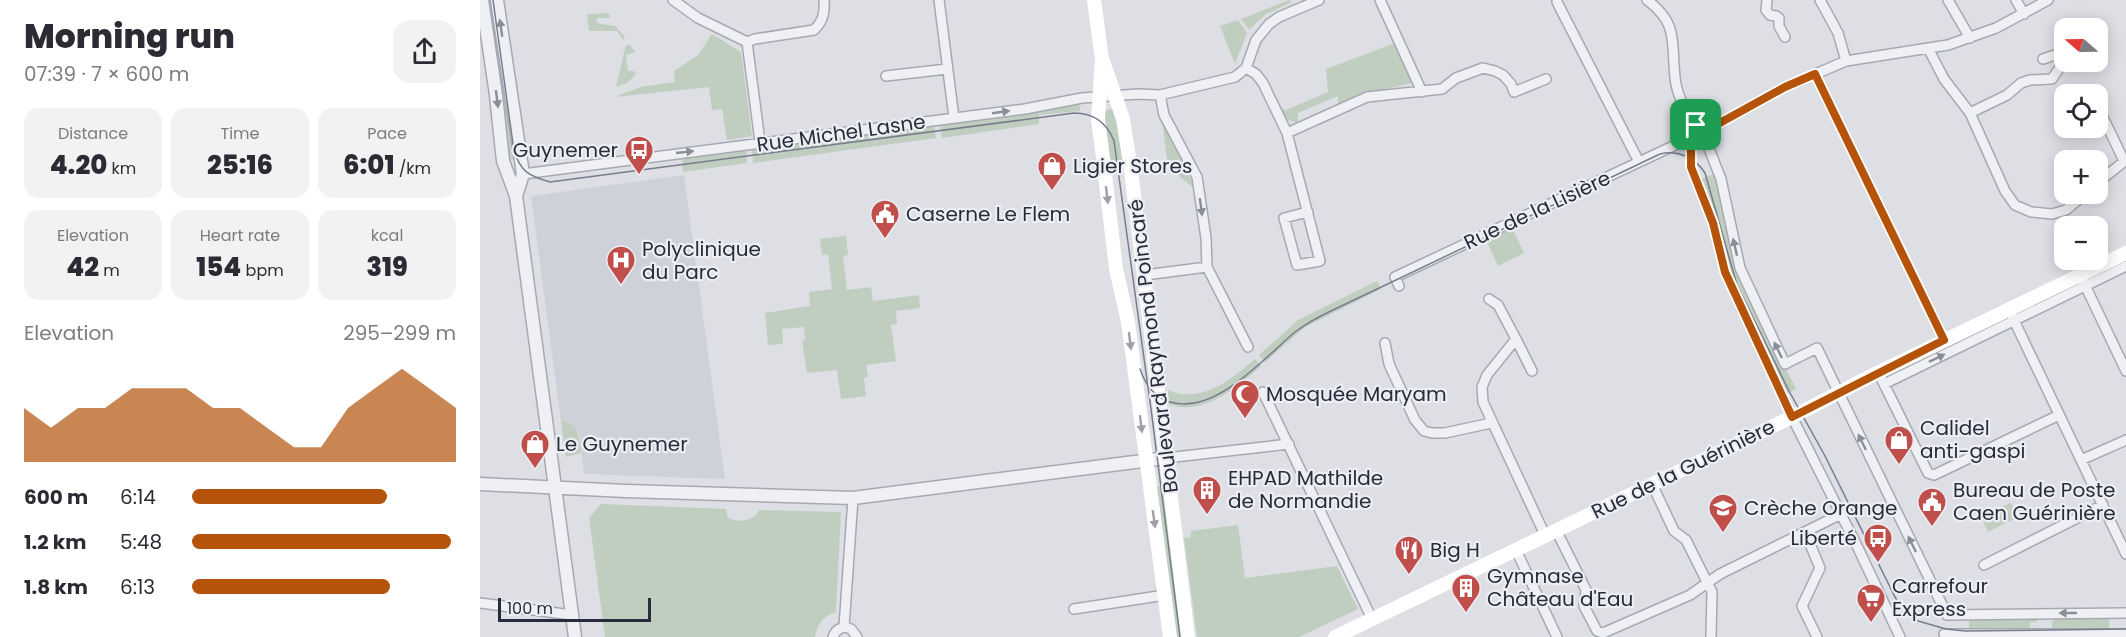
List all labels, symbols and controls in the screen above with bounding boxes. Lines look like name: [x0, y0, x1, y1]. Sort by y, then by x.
text: Morning run: [24, 13, 235, 60]
one-way arrow: [497, 18, 506, 37]
north arrow: [2054, 18, 2108, 72]
map controls: [2054, 18, 2108, 270]
button: share: [393, 20, 456, 83]
text: 07:39 · 7 × 600 m: [24, 60, 189, 88]
button: locate: [2054, 84, 2108, 138]
one-way arrow: [492, 90, 501, 109]
pin: [1670, 99, 1721, 150]
street label: Rue Michel Lasne: [755, 107, 927, 159]
one-way arrow: [991, 107, 1010, 116]
icon: arrive: [1679, 108, 1712, 141]
text: Distance: [58, 122, 128, 145]
text: Time: [221, 122, 260, 145]
text: Pace: [367, 122, 407, 145]
bus stop icon: Guynemer: [623, 134, 655, 176]
place label: Guynemer: [513, 136, 618, 164]
text: 4.20: [50, 147, 107, 183]
text: 25:16: [207, 147, 273, 183]
text: 6:01: [343, 147, 394, 183]
one-way arrow: [675, 147, 694, 157]
shop icon: Ligier Stores: [1036, 150, 1068, 192]
button: +: [2054, 150, 2108, 204]
place label: Ligier Stores: [1073, 152, 1192, 180]
text: km: [107, 157, 136, 180]
text: /km: [394, 157, 431, 180]
street label: Rue de la Lisière: [1459, 164, 1615, 256]
one-way arrow: [1103, 186, 1112, 205]
street label: Boulevard Raymond Poincaré: [1121, 197, 1185, 495]
public building icon: Caserne Le Flem: [869, 198, 901, 240]
one-way arrow: [1197, 198, 1206, 217]
place label: Caserne Le Flem: [906, 200, 1070, 228]
button: −: [2054, 216, 2108, 270]
text: Elevation: [57, 224, 129, 247]
text: Heart rate: [200, 224, 280, 247]
text: kcal: [371, 224, 403, 247]
place label: Polyclinique du Parc: [642, 235, 761, 286]
one-way arrow: [1730, 237, 1739, 256]
hospital icon: Polyclinique du Parc: [605, 244, 637, 286]
text: 42: [66, 249, 99, 285]
text: 154: [196, 249, 241, 285]
text: 319: [366, 249, 408, 285]
text: m: [99, 259, 120, 282]
text: bpm: [241, 259, 284, 282]
text: Elevation: [24, 319, 114, 347]
text: 295–299 m: [343, 319, 456, 347]
one-way arrow: [1126, 332, 1135, 351]
one-way arrow: [1773, 341, 1783, 359]
one-way arrow: [1928, 354, 1945, 363]
mosque icon: Mosquée Maryam: [1229, 378, 1261, 420]
place label: Mosquée Maryam: [1266, 380, 1447, 408]
street label: Rue de la Guérinière: [1587, 412, 1779, 526]
place label: Calidel anti-gaspi: [1920, 414, 2025, 465]
one-way arrow: [1136, 415, 1145, 434]
shop icon: Calidel anti-gaspi: [1883, 424, 1915, 466]
shop icon: Le Guynemer: [519, 428, 551, 470]
place label: Le Guynemer: [556, 430, 688, 458]
one-way arrow: [1857, 433, 1867, 450]
place label: EHPAD Mathilde de Normandie: [1228, 464, 1383, 515]
building icon: EHPAD Mathilde de Normandie: [1191, 474, 1223, 516]
place label: Bureau de Poste Caen Guérinière: [1953, 476, 2116, 527]
text: 600 m: [24, 483, 88, 511]
text: 6:14: [120, 483, 156, 511]
public building icon: Bureau de Poste Caen Guérinière: [1916, 486, 1948, 528]
school or university icon: Crèche Orange: [1707, 492, 1739, 534]
place label: Crèche Orange: [1744, 494, 1897, 522]
one-way arrow: [1149, 510, 1158, 529]
bus stop icon: Liberté: [1862, 522, 1894, 564]
place label: Liberté: [1790, 524, 1857, 552]
text: 1.2 km: [24, 528, 86, 556]
text: 5:48: [120, 528, 162, 556]
restaurant icon: Big H: [1393, 534, 1425, 576]
one-way arrow: [1907, 535, 1917, 552]
place label: Big H: [1430, 536, 1480, 564]
place label: Gymnase Château d'Eau: [1487, 562, 1633, 613]
building icon: Gymnase Château d'Eau: [1450, 572, 1482, 614]
place label: Carrefour Express: [1892, 572, 1988, 623]
text: 1.8 km: [24, 573, 88, 601]
text: 6:13: [120, 573, 155, 601]
supermarket icon: Carrefour Express: [1855, 582, 1887, 624]
scale bar: [498, 595, 651, 622]
text: 100 m: [507, 597, 553, 620]
one-way arrow: [2058, 608, 2077, 618]

